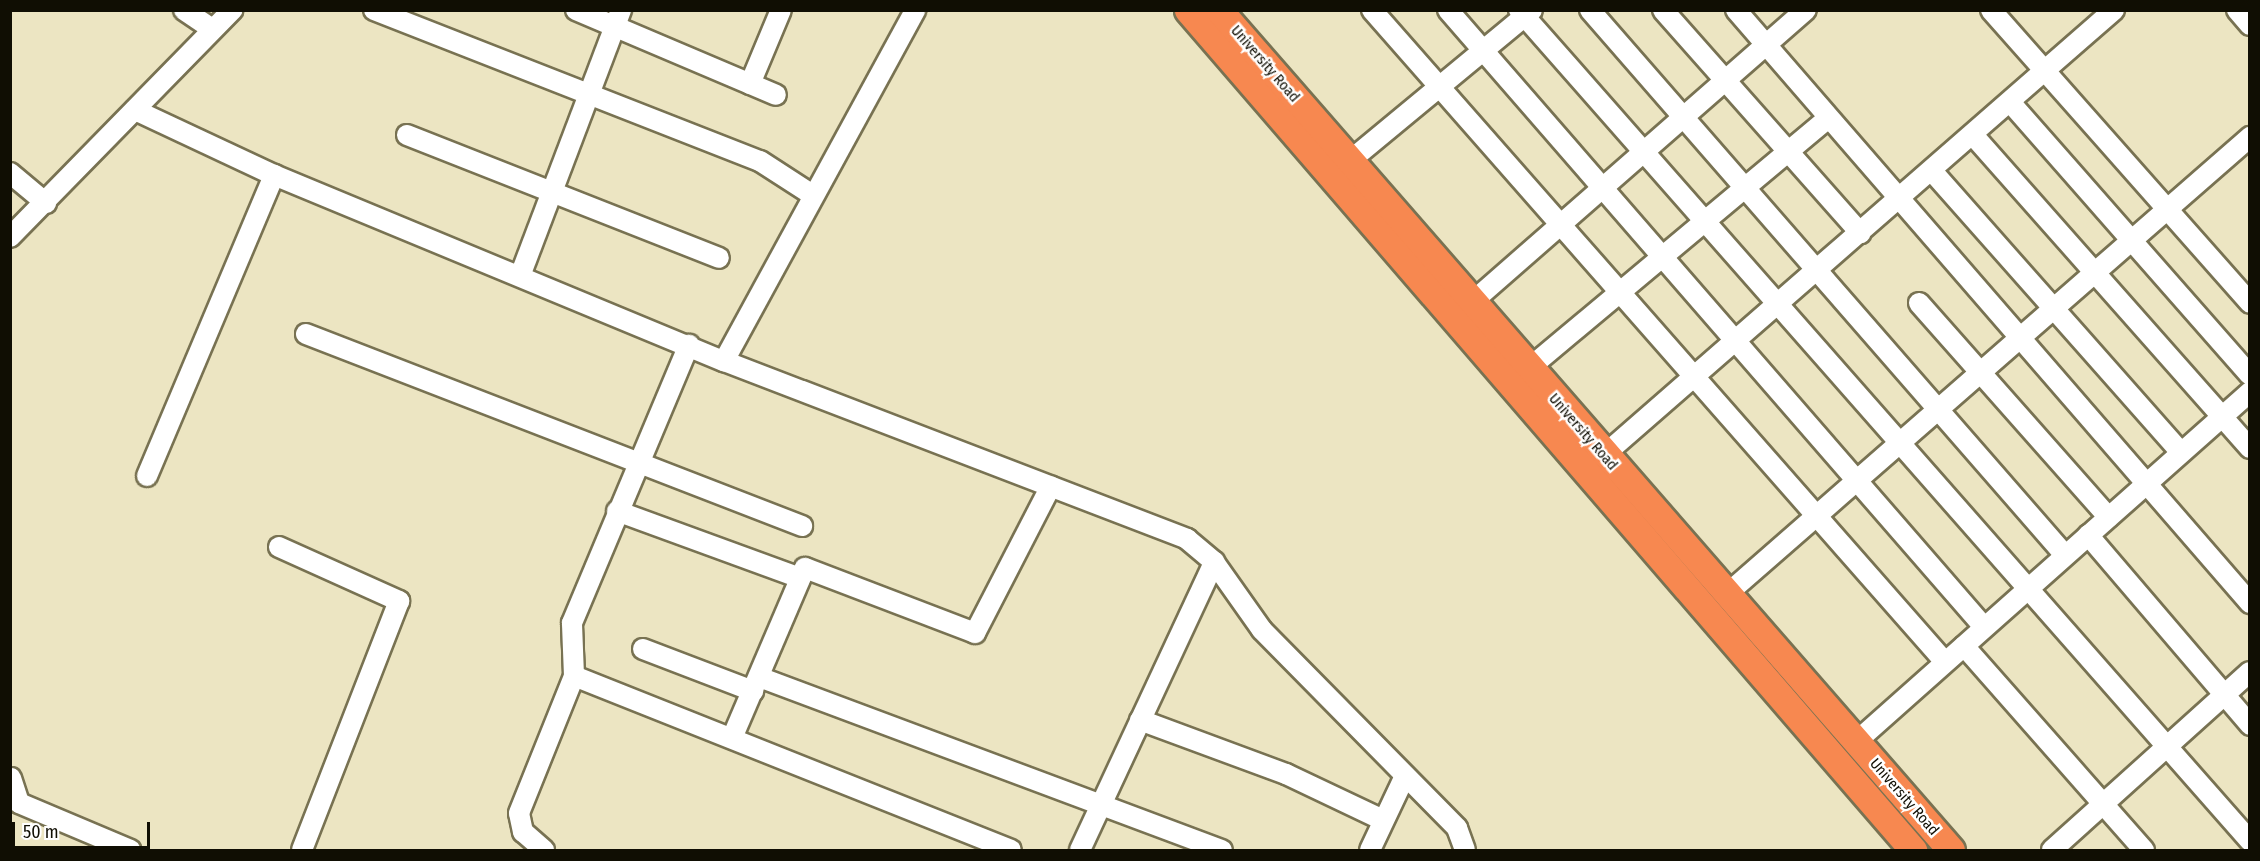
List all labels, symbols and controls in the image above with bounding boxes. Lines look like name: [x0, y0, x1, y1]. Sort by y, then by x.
street label: University Road: [1227, 22, 1303, 106]
street label: University Road: [1545, 390, 1621, 474]
street label: University Road: [1866, 755, 1942, 839]
scale bar: [15, 810, 153, 848]
text: 50 m: [23, 821, 59, 843]

